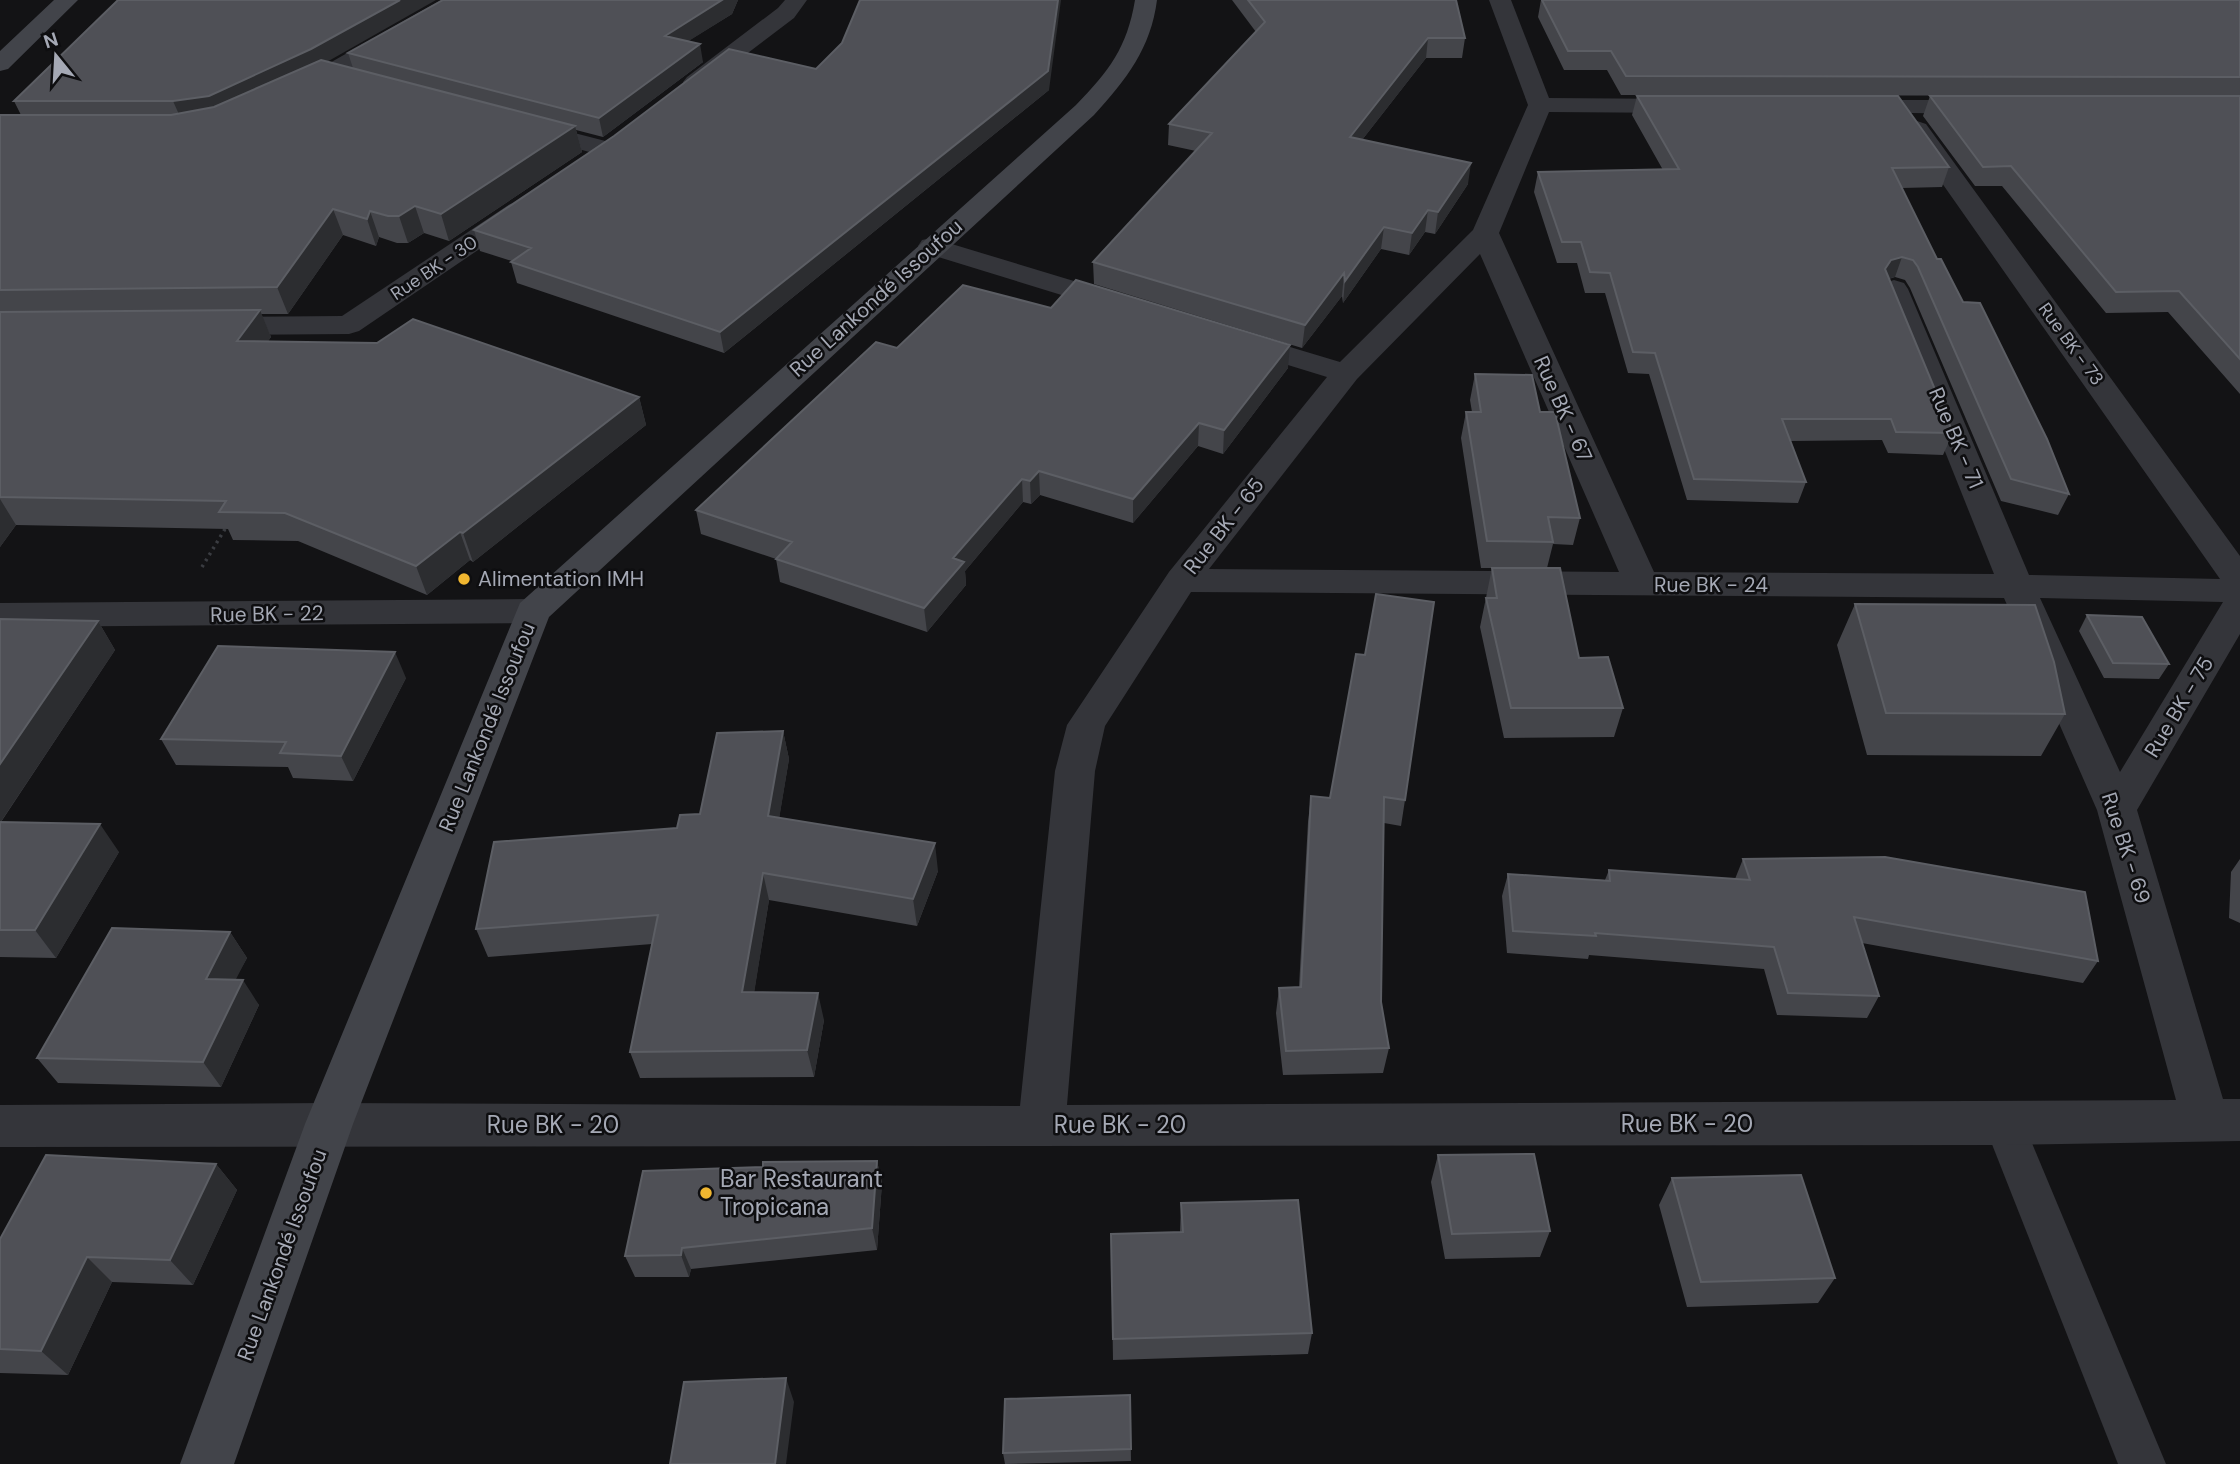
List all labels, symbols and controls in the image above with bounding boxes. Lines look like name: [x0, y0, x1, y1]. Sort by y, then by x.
north arrow: [21, 21, 91, 91]
text: N: [40, 26, 61, 54]
street label: Rue Lankondé Issoufou: [784, 213, 968, 383]
street label: Rue BK - 30: [386, 230, 482, 306]
street label: Rue BK - 73: [2033, 298, 2109, 390]
street label: Rue BK - 67: [1527, 352, 1599, 466]
street label: Rue BK - 71: [1922, 383, 1990, 493]
street label: Rue BK - 65: [1178, 472, 1270, 580]
place label: Alimentation IMH: [478, 565, 644, 593]
marker: Alimentation IMH: [456, 571, 472, 587]
street label: Rue BK - 24: [1654, 571, 1768, 599]
street label: Rue BK - 22: [210, 599, 324, 629]
street label: Rue Lankondé Issoufou: [432, 618, 542, 836]
street label: Rue BK - 75: [2138, 651, 2220, 763]
street label: Rue BK - 69: [2095, 789, 2157, 907]
street label: Rue BK - 20: [1621, 1108, 1753, 1139]
street label: Rue BK - 20: [487, 1109, 619, 1140]
street label: Rue BK - 20: [1054, 1109, 1186, 1140]
street label: Rue Lankondé Issoufou: [231, 1145, 333, 1365]
place label: Bar Restaurant Tropicana: [720, 1163, 883, 1222]
marker: Bar Restaurant Tropicana: [698, 1185, 714, 1201]

